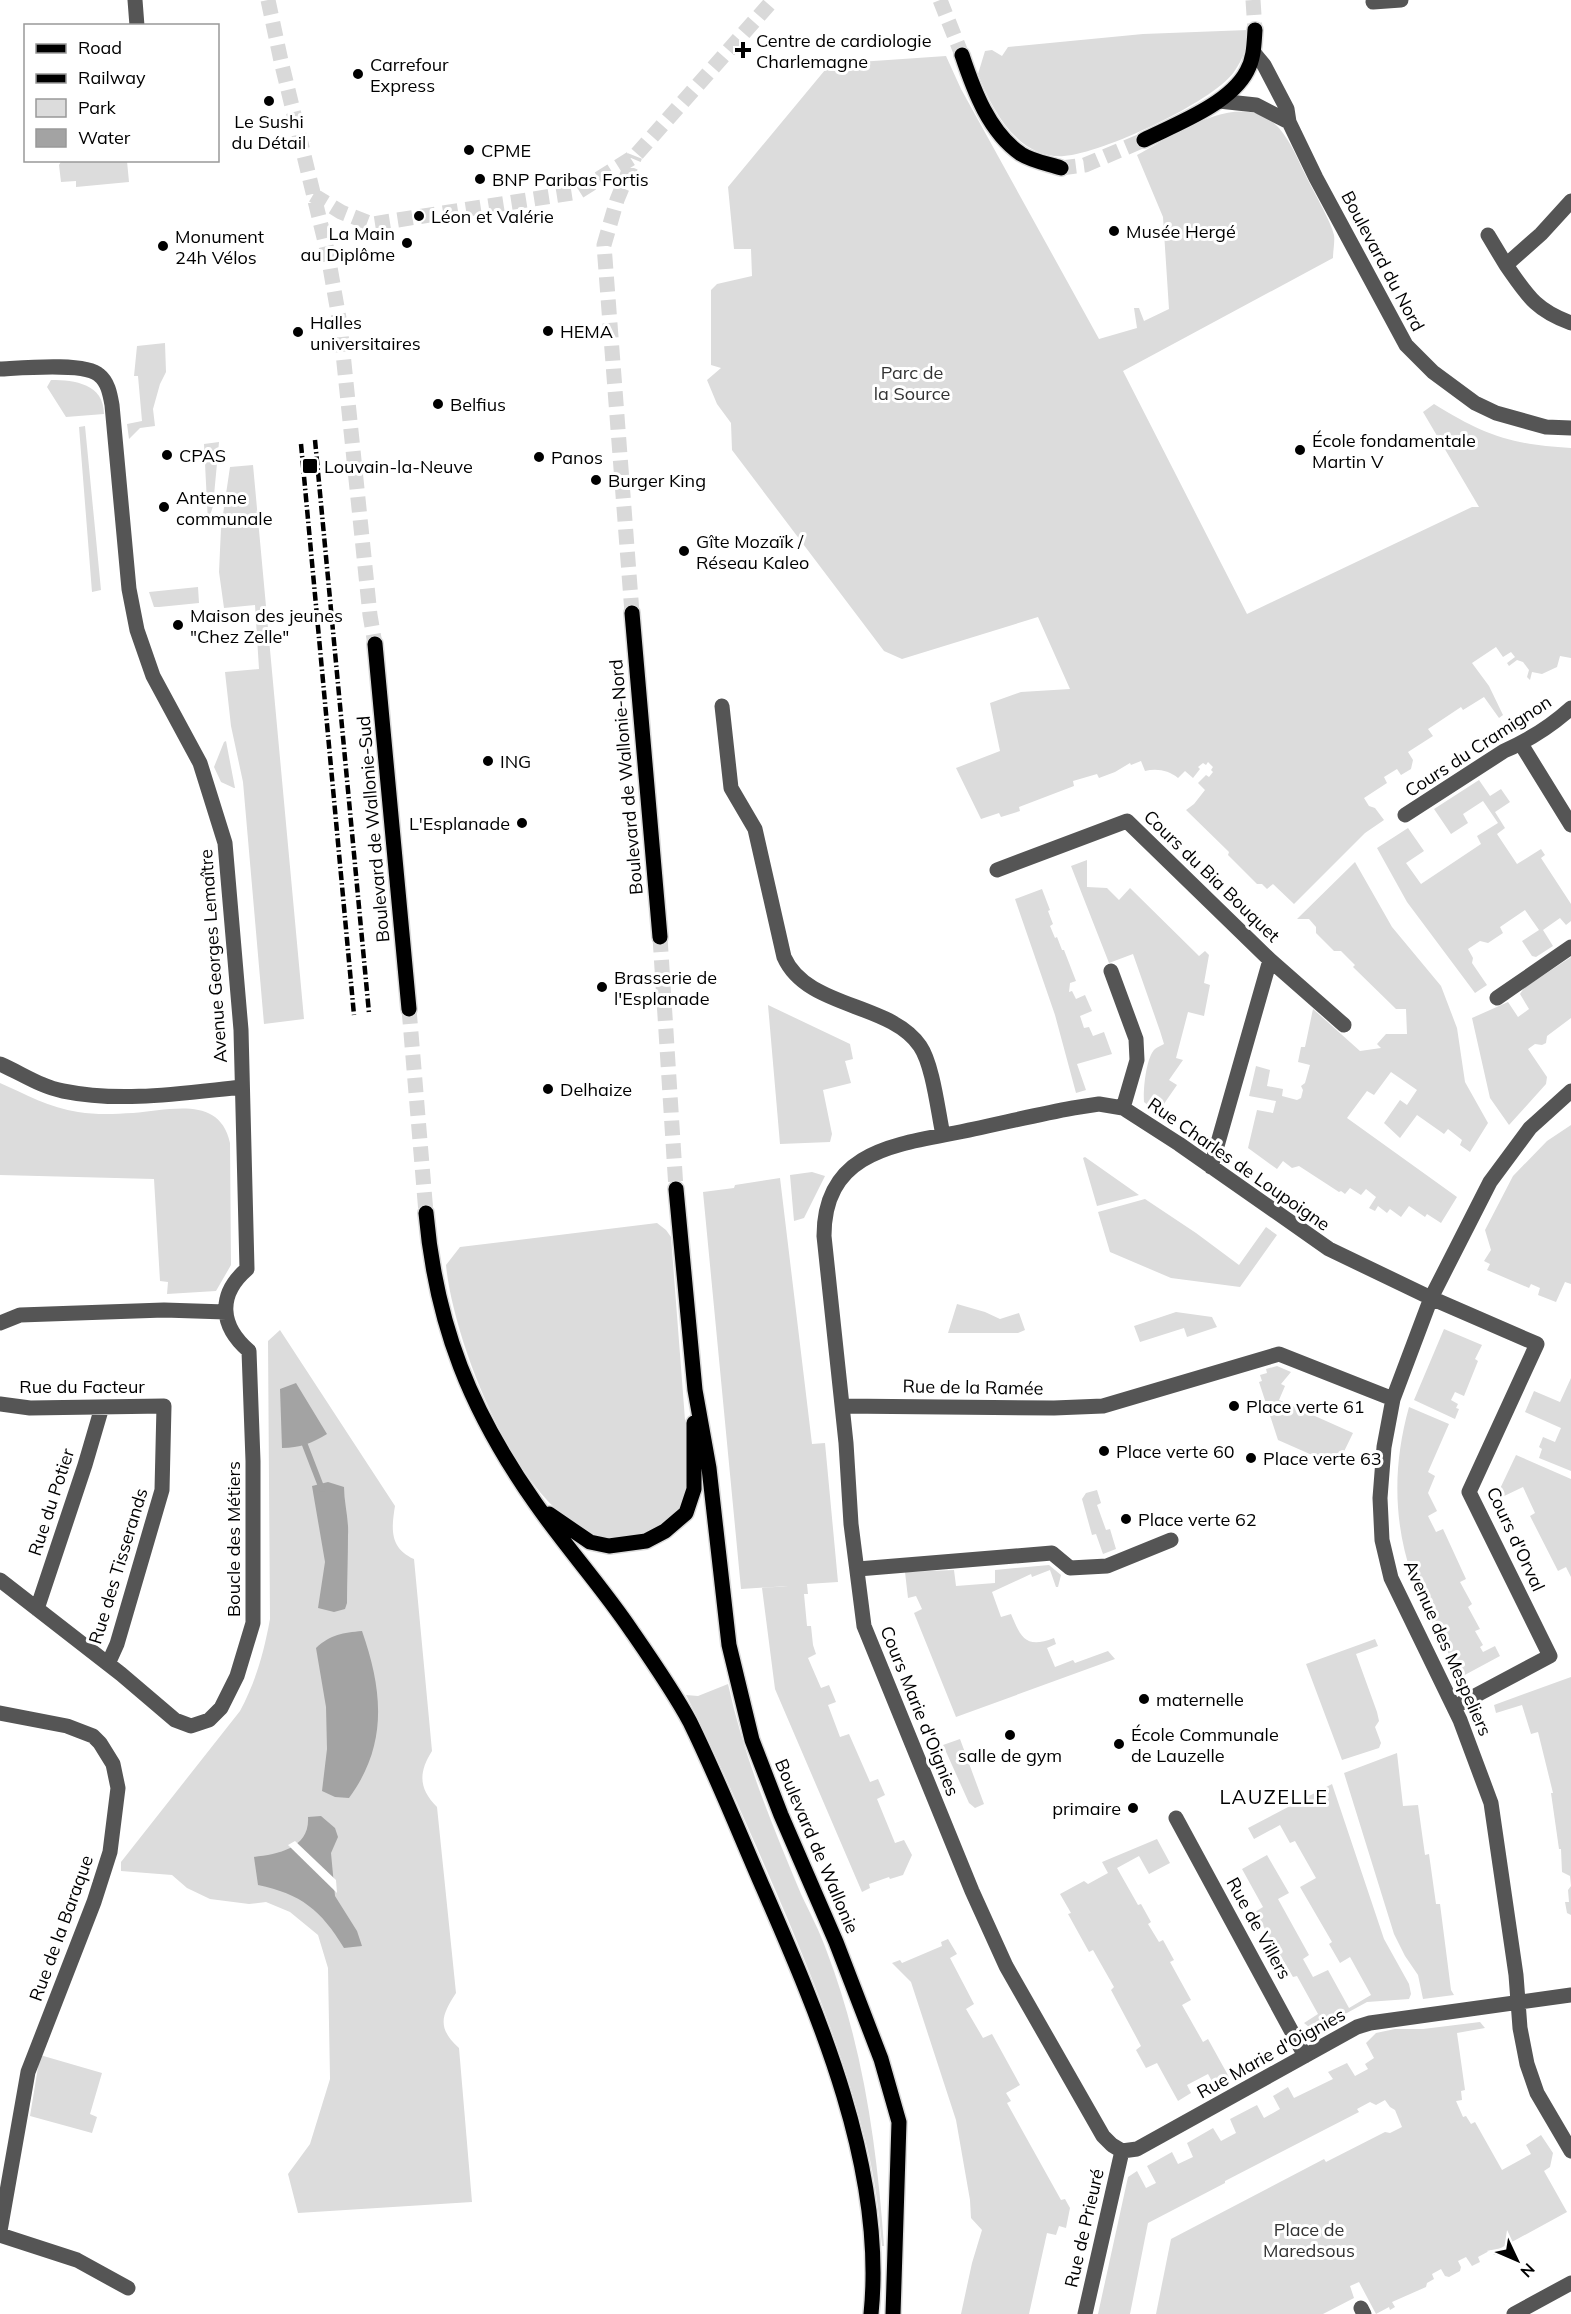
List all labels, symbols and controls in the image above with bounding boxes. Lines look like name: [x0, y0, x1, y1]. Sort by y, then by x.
legend: [24, 24, 219, 162]
place label: Centre de cardiologie Charlemagne: [756, 29, 931, 73]
text: Road: [78, 36, 122, 59]
marker: Centre de cardiologie Charlemagne: [734, 41, 752, 59]
place label: Carrefour Express: [370, 53, 449, 97]
text: Railway: [78, 66, 146, 89]
marker: Carrefour Express: [351, 67, 365, 81]
marker: Le Sushi du Détail: [262, 94, 276, 108]
text: Park: [78, 96, 117, 119]
place label: Le Sushi du Détail: [232, 110, 306, 154]
text: Water: [78, 126, 131, 149]
place label: CPME: [481, 139, 531, 162]
marker: CPME: [462, 143, 476, 157]
place label: BNP Paribas Fortis: [492, 168, 649, 191]
marker: BNP Paribas Fortis: [473, 172, 487, 186]
street label: Boulevard du Nord: [1336, 187, 1430, 335]
place label: Léon et Valérie: [431, 205, 554, 228]
marker: Léon et Valérie: [412, 209, 426, 223]
place label: Musée Hergé: [1126, 220, 1236, 243]
place label: La Main au Diplôme: [300, 222, 395, 266]
marker: Musée Hergé: [1107, 224, 1121, 238]
place label: Monument 24h Vélos: [175, 225, 264, 269]
marker: La Main au Diplôme: [400, 236, 414, 250]
marker: Monument 24h Vélos: [156, 239, 170, 253]
place label: Halles universitaires: [310, 311, 421, 355]
place label: HEMA: [560, 320, 613, 343]
marker: HEMA: [541, 324, 555, 338]
marker: Halles universitaires: [291, 325, 305, 339]
park label: Parc de la Source: [874, 361, 950, 405]
place label: Belfius: [450, 393, 506, 416]
marker: Belfius: [431, 397, 445, 411]
place label: École fondamentale Martin V: [1312, 429, 1476, 473]
marker: École fondamentale Martin V: [1293, 443, 1307, 457]
place label: CPAS: [179, 444, 226, 467]
place label: Panos: [551, 446, 603, 469]
marker: CPAS: [160, 448, 174, 462]
marker: Panos: [532, 450, 546, 464]
place label: Louvain-la-Neuve: [324, 455, 473, 478]
marker: Louvain-la-Neuve: [301, 457, 319, 475]
place label: Burger King: [608, 469, 706, 492]
marker: Burger King: [589, 473, 603, 487]
place label: Antenne communale: [176, 486, 272, 530]
marker: Antenne communale: [157, 500, 171, 514]
place label: Gîte Mozaïk / Réseau Kaleo: [696, 530, 809, 574]
marker: Gîte Mozaïk / Réseau Kaleo: [677, 544, 691, 558]
place label: Maison des jeunes "Chez Zelle": [190, 604, 343, 648]
marker: Maison des jeunes "Chez Zelle": [171, 618, 185, 632]
street label: Boulevard de Wallonie-Nord: [604, 658, 648, 896]
street label: Cours du Cramignon: [1400, 690, 1556, 802]
street label: Boulevard de Wallonie-Sud: [352, 715, 394, 943]
place label: ING: [500, 750, 531, 773]
marker: ING: [481, 754, 495, 768]
street label: Cours du Bia Bouquet: [1139, 805, 1285, 947]
place label: L'Esplanade: [409, 812, 510, 835]
marker: L'Esplanade: [515, 816, 529, 830]
street label: Avenue Georges Lemaître: [194, 848, 232, 1064]
place label: Brasserie de l'Esplanade: [614, 966, 717, 1010]
marker: Brasserie de l'Esplanade: [595, 980, 609, 994]
place label: Delhaize: [560, 1078, 632, 1101]
marker: Delhaize: [541, 1082, 555, 1096]
street label: Rue Charles de Loupoigne: [1143, 1092, 1335, 1236]
street label: Rue de la Ramée: [902, 1374, 1044, 1400]
street label: Rue du Facteur: [19, 1375, 145, 1398]
place label: Place verte 61: [1246, 1395, 1365, 1418]
marker: Place verte 61: [1227, 1399, 1241, 1413]
place label: Place verte 60: [1116, 1440, 1235, 1463]
marker: Place verte 60: [1097, 1444, 1111, 1458]
street label: Rue du Potier: [23, 1445, 79, 1559]
place label: Place verte 63: [1263, 1447, 1382, 1470]
marker: Place verte 63: [1244, 1451, 1258, 1465]
street label: Boucle des Métiers: [222, 1461, 245, 1617]
street label: Cours d'Orval: [1482, 1483, 1550, 1595]
street label: Rue des Tisserands: [83, 1485, 153, 1647]
place label: Place verte 62: [1138, 1508, 1257, 1531]
marker: Place verte 62: [1119, 1512, 1133, 1526]
street label: Avenue des Mespeliers: [1399, 1556, 1497, 1740]
street label: Cours Marie d'Oignies: [875, 1623, 965, 1799]
place label: maternelle: [1156, 1688, 1244, 1711]
marker: maternelle: [1137, 1692, 1151, 1706]
place label: École Communale de Lauzelle: [1131, 1723, 1279, 1767]
marker: salle de gym: [1003, 1728, 1017, 1742]
marker: École Communale de Lauzelle: [1112, 1737, 1126, 1751]
place label: salle de gym: [958, 1744, 1062, 1767]
street label: Boulevard de Wallonie: [770, 1755, 864, 1937]
district label: LAUZELLE: [1220, 1784, 1328, 1809]
place label: primaire: [1052, 1797, 1121, 1820]
marker: primaire: [1126, 1801, 1140, 1815]
street label: Rue de la Baraque: [24, 1852, 98, 2004]
street label: Rue de Villers: [1222, 1873, 1297, 1983]
street label: Rue Marie d'Oignies: [1193, 2003, 1349, 2103]
street label: Rue de Prieuré: [1059, 2166, 1109, 2290]
park label: Place de Maredsous: [1263, 2218, 1355, 2262]
north arrow: [1487, 2230, 1547, 2290]
text: N: [1516, 2259, 1539, 2282]

